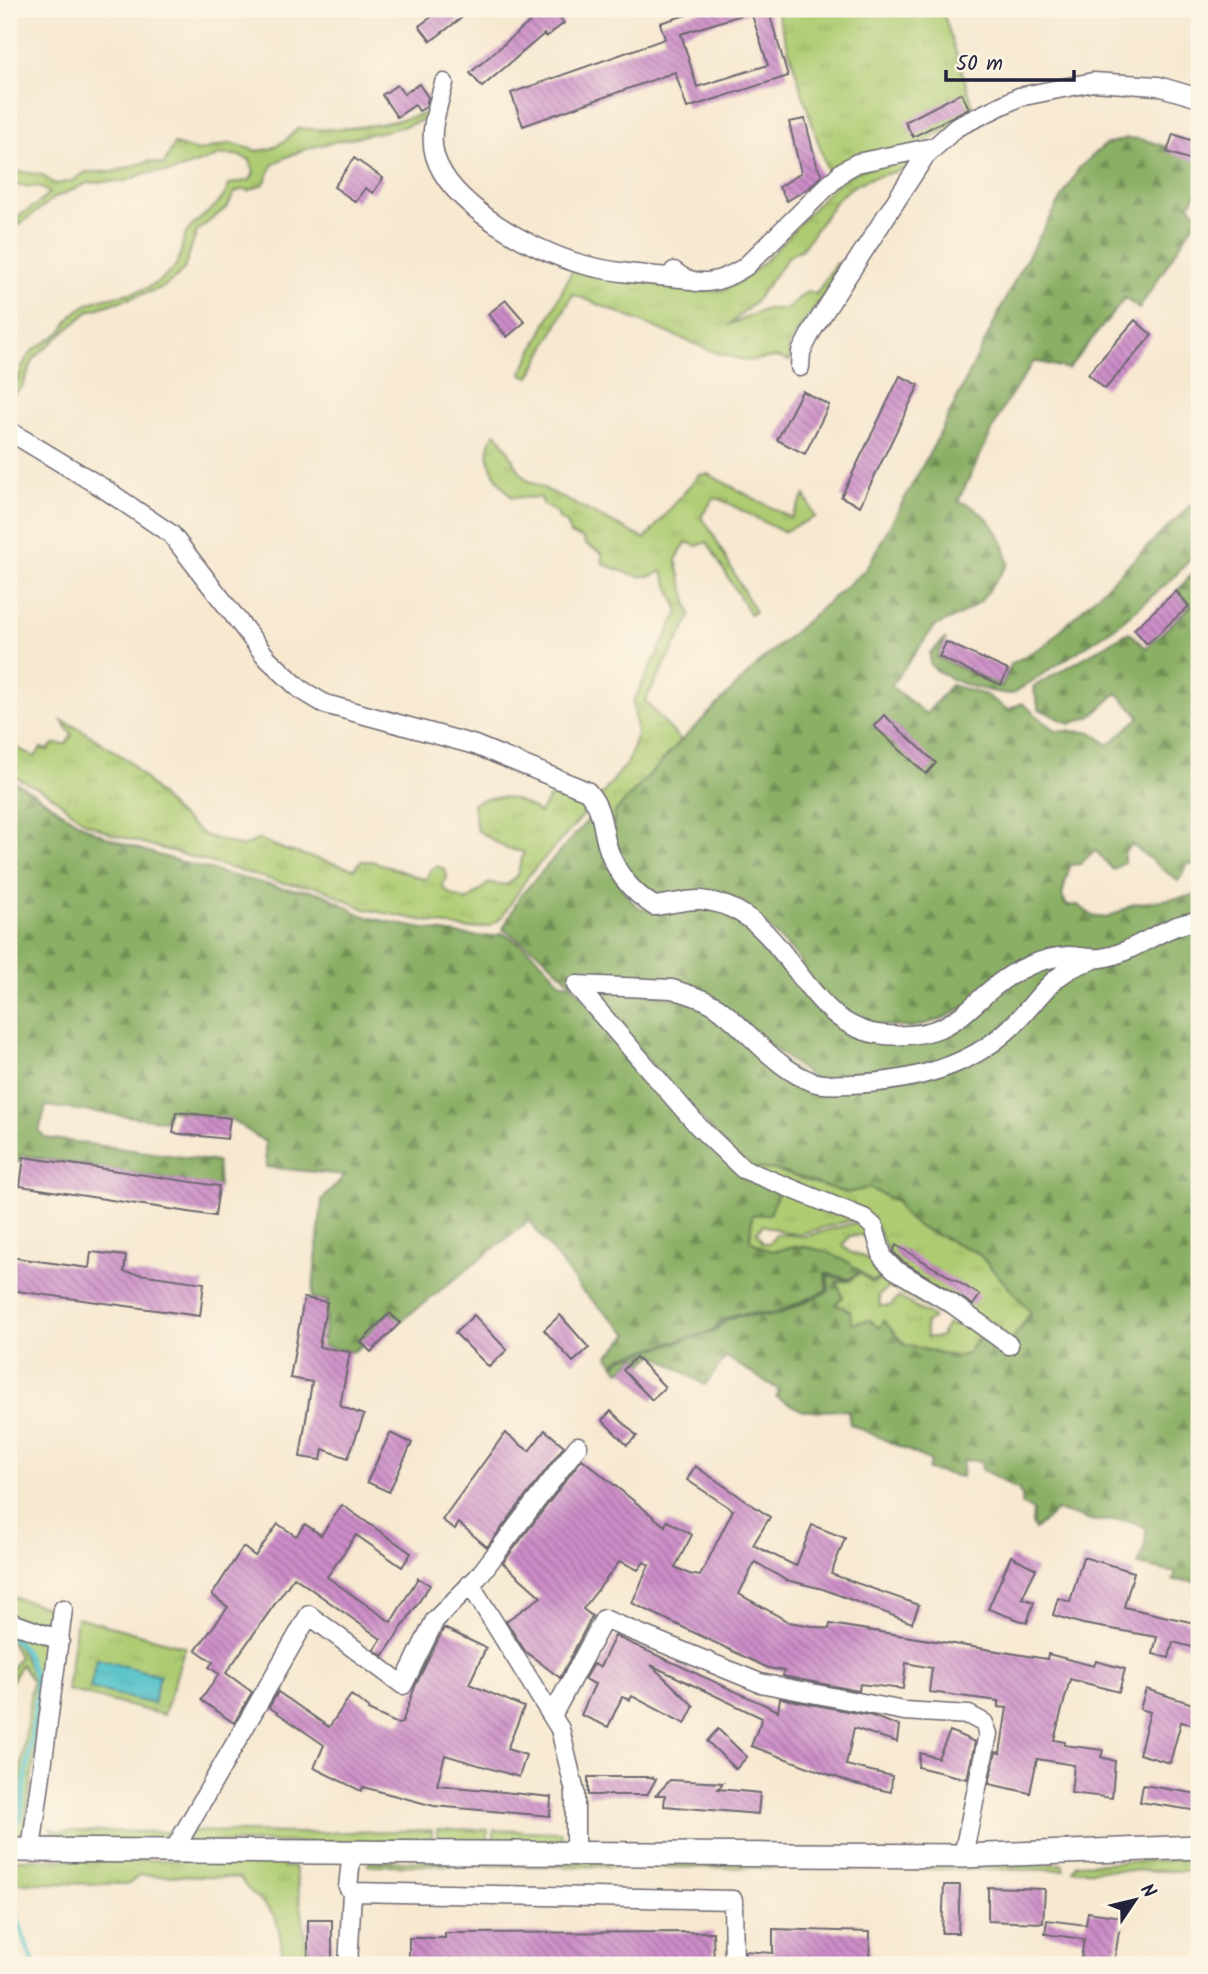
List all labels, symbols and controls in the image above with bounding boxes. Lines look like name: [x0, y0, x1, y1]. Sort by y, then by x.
scale bar: [946, 38, 1073, 82]
text: 50 m: [956, 48, 1003, 81]
north arrow: [1100, 1866, 1170, 1936]
text: N: [1132, 1878, 1163, 1905]

